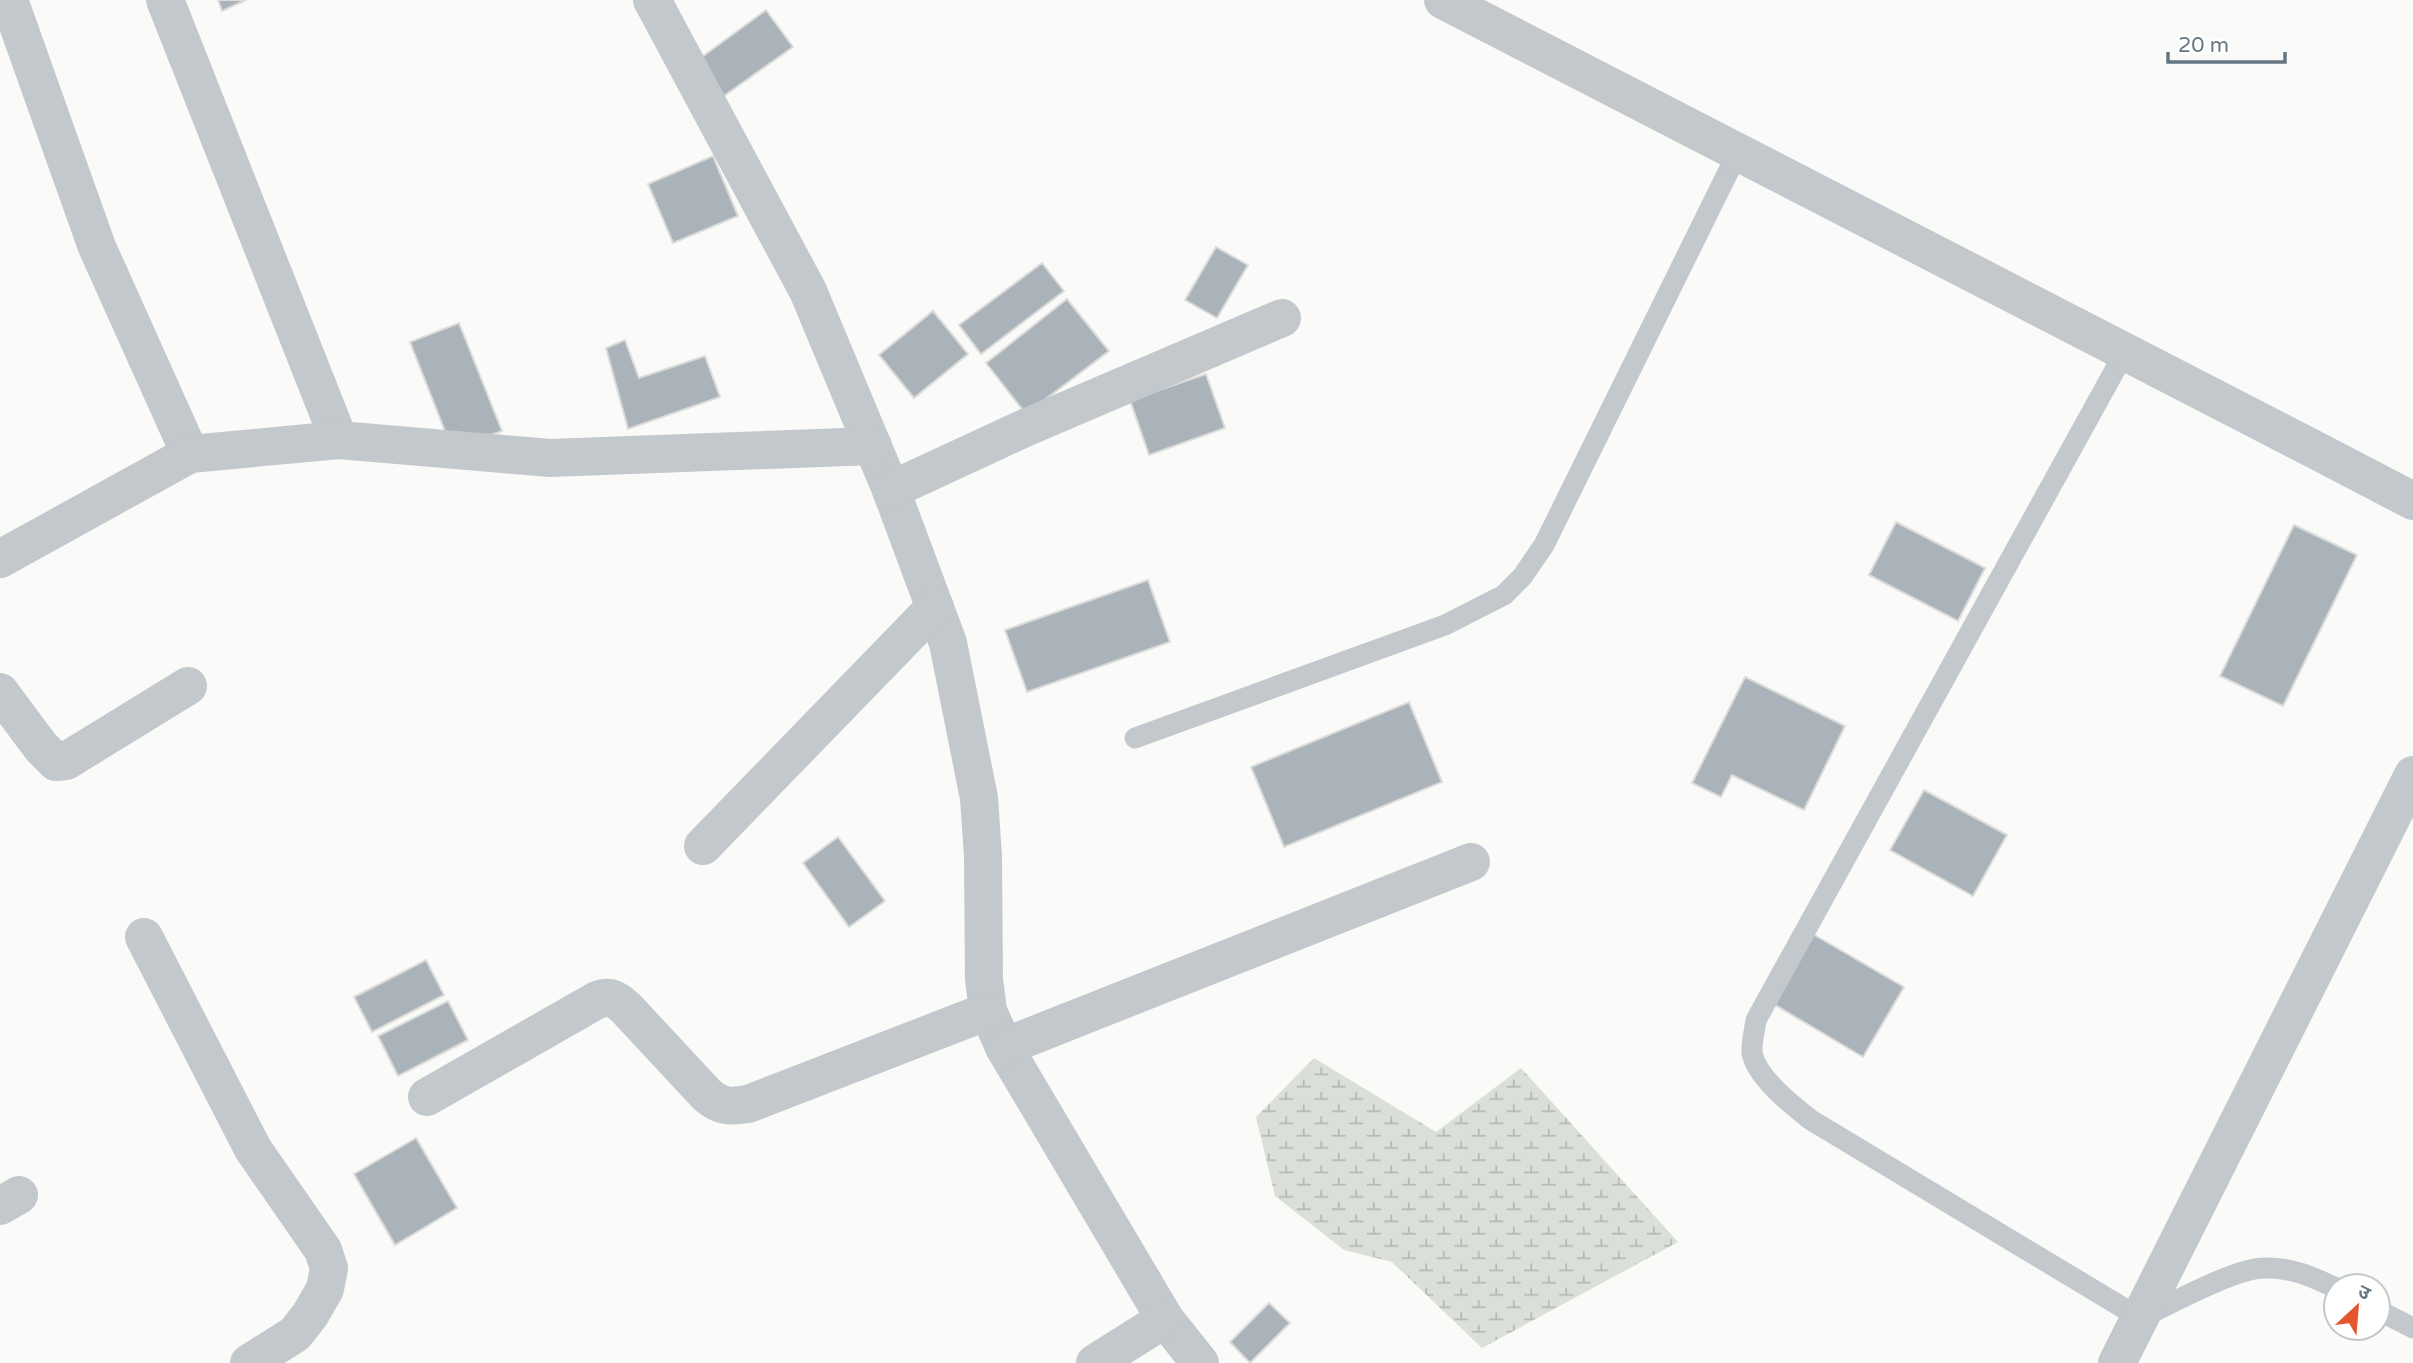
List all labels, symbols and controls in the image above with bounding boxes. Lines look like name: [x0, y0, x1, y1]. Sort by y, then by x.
scale bar: [2168, 21, 2285, 65]
text: 20 m: [2178, 33, 2229, 58]
north arrow: [2322, 1272, 2392, 1342]
text: उ: [2354, 1280, 2375, 1305]

